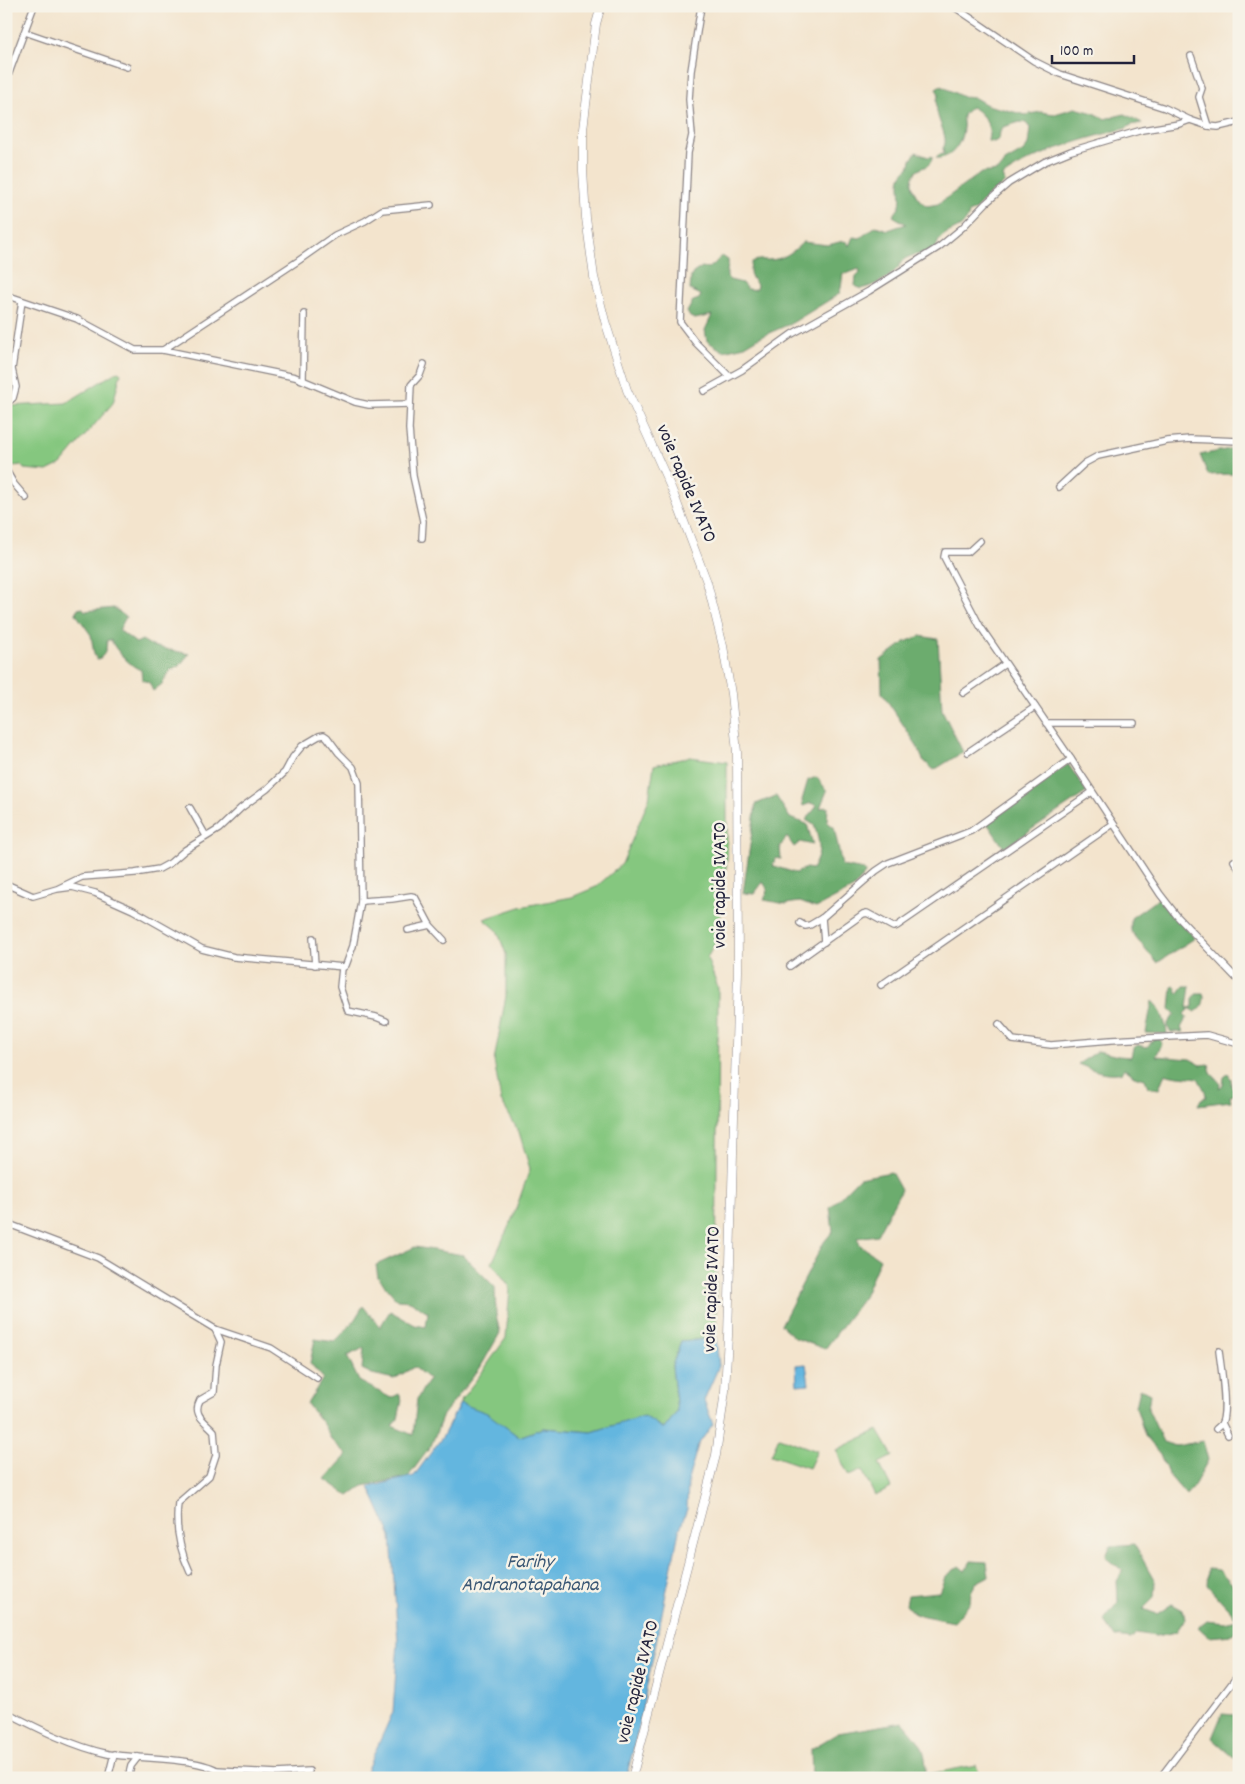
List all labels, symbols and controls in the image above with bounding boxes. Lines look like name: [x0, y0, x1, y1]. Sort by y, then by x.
scale bar: [1052, 32, 1135, 64]
text: 100 m: [1060, 41, 1093, 63]
street label: voie rapide IVATO: [648, 421, 722, 547]
street label: voie rapide IVATO: [708, 822, 735, 948]
street label: voie rapide IVATO: [697, 1225, 729, 1353]
water label: Farihy Andranotapahana: [462, 1549, 600, 1600]
street label: voie rapide IVATO: [611, 1617, 667, 1747]

